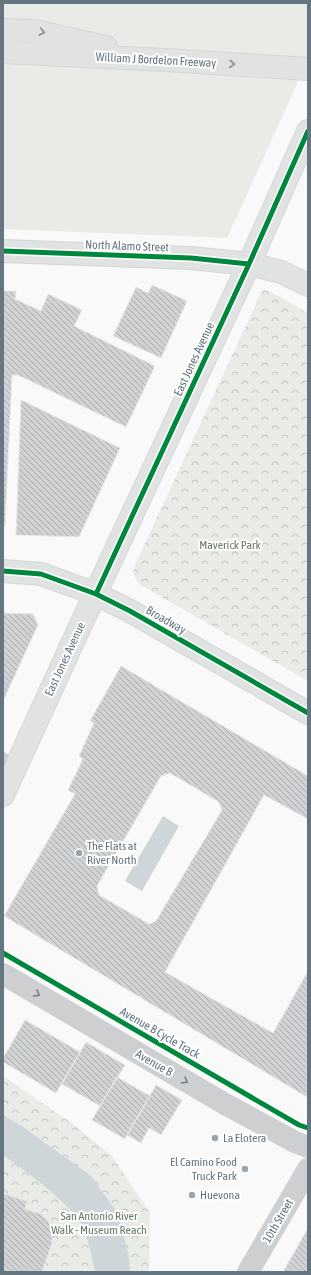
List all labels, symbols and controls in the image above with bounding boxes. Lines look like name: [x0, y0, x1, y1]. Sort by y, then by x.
one-way arrow: [39, 28, 45, 36]
street label: William J Bordelon Freeway: [95, 50, 217, 70]
one-way arrow: [229, 60, 235, 69]
street label: North Alamo Street: [85, 238, 170, 254]
street label: East Jones Avenue: [171, 320, 217, 398]
park label: Maverick Park: [199, 538, 262, 552]
street label: Broadway: [144, 603, 188, 637]
street label: East Jones Avenue: [42, 620, 88, 698]
place label: The Flats at River North: [87, 839, 137, 867]
marker: The Flats at River North: [74, 848, 84, 858]
one-way arrow: [33, 990, 40, 997]
street label: Avenue B Cycle Track: [117, 1004, 203, 1062]
street label: Avenue B: [133, 1047, 175, 1079]
one-way arrow: [181, 1076, 188, 1083]
place label: La Elotera: [223, 1131, 266, 1145]
marker: La Elotera: [210, 1133, 220, 1143]
place label: El Camino Food Truck Park: [170, 1155, 238, 1183]
marker: El Camino Food Truck Park: [240, 1164, 250, 1174]
place label: Huevona: [200, 1188, 240, 1202]
marker: Huevona: [187, 1190, 197, 1200]
street label: 10th Street: [260, 1196, 296, 1246]
park label: San Antonio River Walk - Museum Reach: [51, 1209, 147, 1237]

